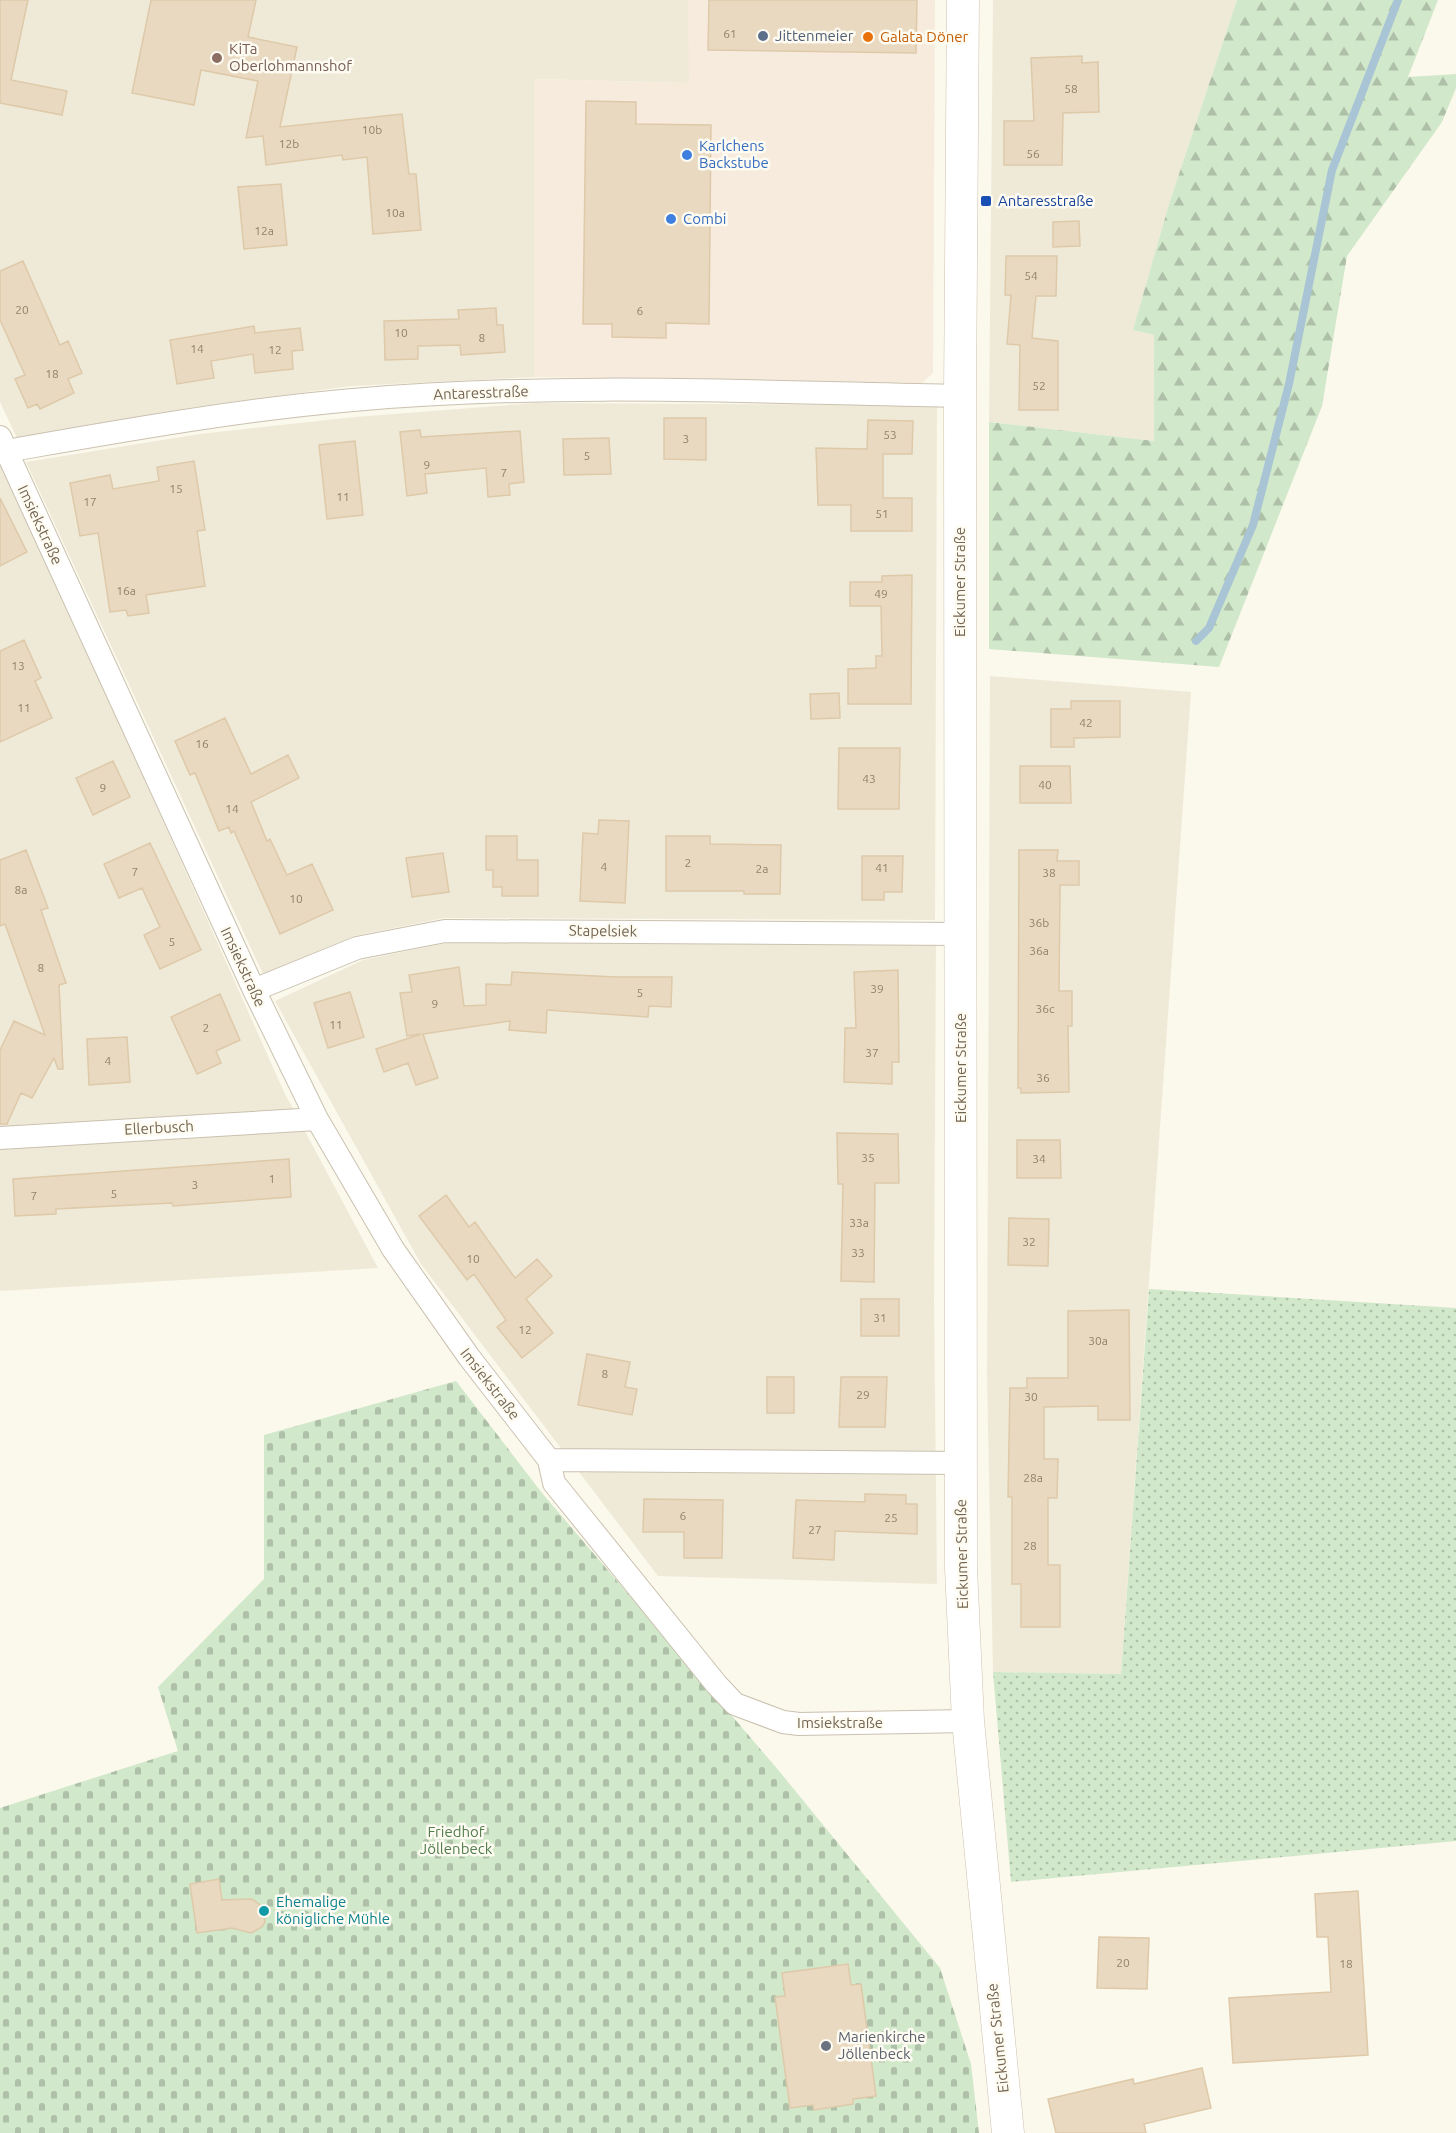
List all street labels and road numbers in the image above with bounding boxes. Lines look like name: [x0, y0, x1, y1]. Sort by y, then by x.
street label: Antaresstraße: [433, 382, 529, 403]
street label: Imsiekstraße: [15, 482, 66, 567]
street label: Eickumer Straße: [951, 527, 968, 637]
street label: Stapelsiek: [569, 921, 638, 940]
street label: Imsiekstraße: [218, 924, 269, 1009]
street label: Eickumer Straße: [952, 1013, 969, 1123]
street label: Ellerbusch: [124, 1117, 194, 1138]
street label: Imsiekstraße: [457, 1345, 524, 1423]
street label: Eickumer Straße: [952, 1499, 971, 1609]
street label: Imsiekstraße: [797, 1714, 883, 1731]
street label: Eickumer Straße: [983, 1982, 1012, 2094]

